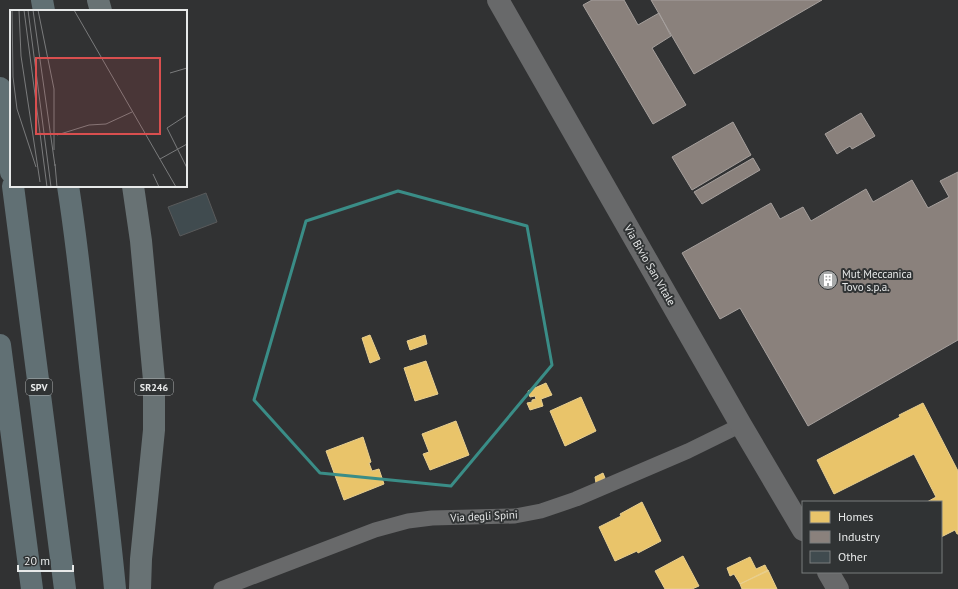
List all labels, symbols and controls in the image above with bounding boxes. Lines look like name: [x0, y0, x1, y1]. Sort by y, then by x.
inset map: [10, 10, 187, 187]
street label: Via Bivio San Vitale: [621, 221, 679, 308]
place label: Mut Meccanica Tovo s.p.a.: [842, 267, 912, 294]
building icon: Mut Meccanica Tovo s.p.a.: [817, 269, 839, 291]
road number: SPV: [26, 379, 52, 395]
road number: SR246: [135, 379, 173, 395]
legend: [802, 501, 942, 573]
street label: Via degli Spini: [449, 507, 518, 525]
text: Homes: [838, 509, 873, 524]
text: Industry: [838, 529, 880, 544]
scale bar: [18, 547, 73, 573]
text: Other: [838, 549, 867, 564]
text: 20 m: [24, 553, 50, 568]

